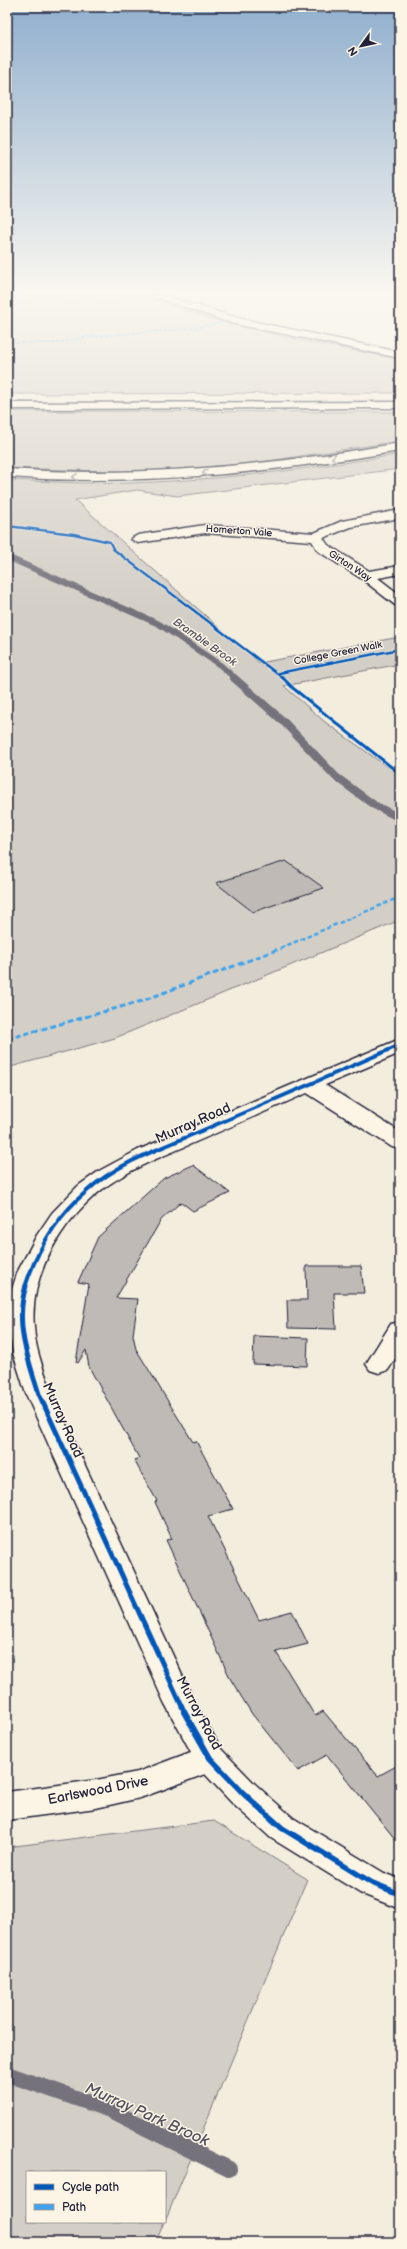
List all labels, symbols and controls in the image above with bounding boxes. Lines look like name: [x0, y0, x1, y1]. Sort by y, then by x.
north arrow: [341, 26, 381, 66]
text: N: [345, 44, 361, 58]
one-way arrow: [331, 453, 337, 461]
one-way arrow: [202, 468, 208, 477]
one-way arrow: [72, 473, 78, 481]
street label: Homerton Vale: [205, 523, 273, 539]
street label: Girton Way: [326, 548, 374, 585]
water label: Bramble Brook: [171, 615, 240, 669]
street label: College Green Walk: [293, 639, 383, 667]
street label: Murray Road: [153, 1099, 233, 1147]
street label: Murray Road: [39, 1380, 87, 1460]
street label: Murray Road: [173, 1673, 225, 1753]
street label: Earlswood Drive: [46, 1772, 150, 1808]
water label: Murray Park Brook: [82, 2079, 213, 2151]
legend: [26, 2171, 166, 2223]
text: Cycle path: [62, 2180, 119, 2195]
text: Path: [62, 2200, 87, 2215]

